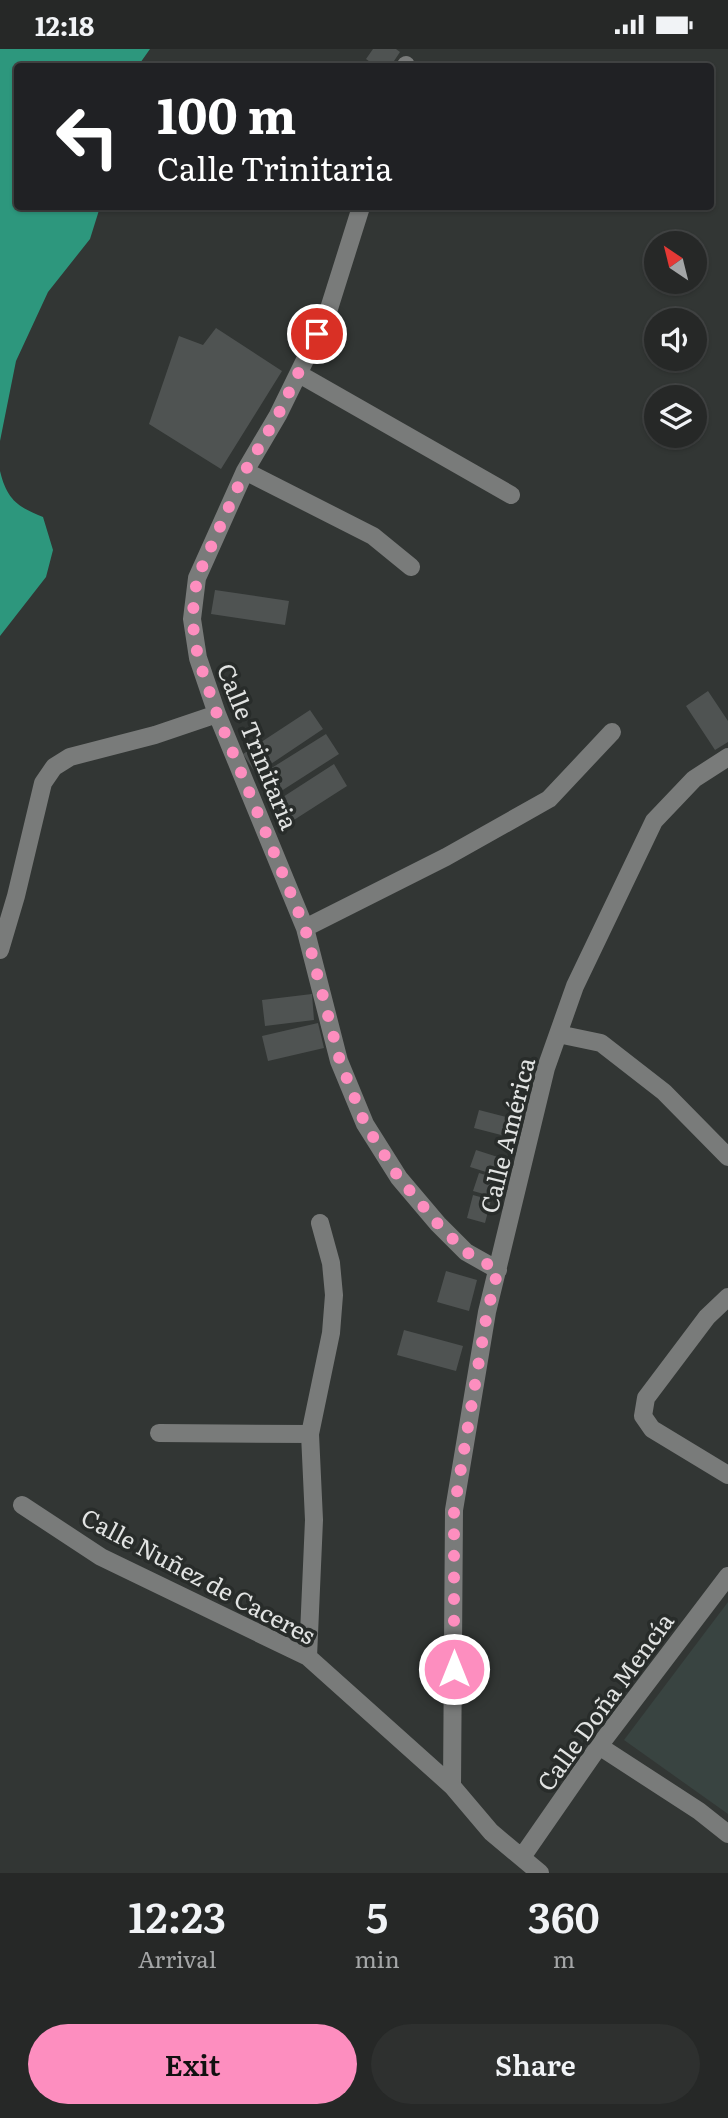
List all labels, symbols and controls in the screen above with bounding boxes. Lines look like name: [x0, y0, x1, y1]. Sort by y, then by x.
text: 12:18: [35, 5, 94, 44]
text: 100 m: [157, 76, 296, 149]
icon: left: [42, 91, 133, 182]
text: Calle Trinitaria: [157, 143, 393, 191]
north arrow: [644, 231, 707, 294]
map controls: [644, 231, 707, 448]
pin: [287, 304, 347, 364]
button: sound: [644, 308, 707, 371]
icon: arrive: [298, 315, 336, 353]
button: layers: [644, 385, 707, 448]
street label: Calle Trinitaria: [210, 658, 308, 835]
street label: Calle América: [470, 1053, 542, 1217]
street label: Calle Nuñez de Caceres: [76, 1498, 322, 1652]
street label: Calle Doña Mencía: [527, 1605, 681, 1797]
position arrow: [417, 1632, 491, 1706]
text: 12:23: [128, 1884, 226, 1946]
text: 5: [366, 1884, 388, 1946]
text: 360: [528, 1884, 600, 1946]
text: Arrival: [138, 1941, 216, 1975]
text: min: [354, 1941, 400, 1975]
text: m: [553, 1941, 575, 1975]
button: Exit: [28, 2024, 357, 2104]
button: Share: [371, 2024, 700, 2104]

